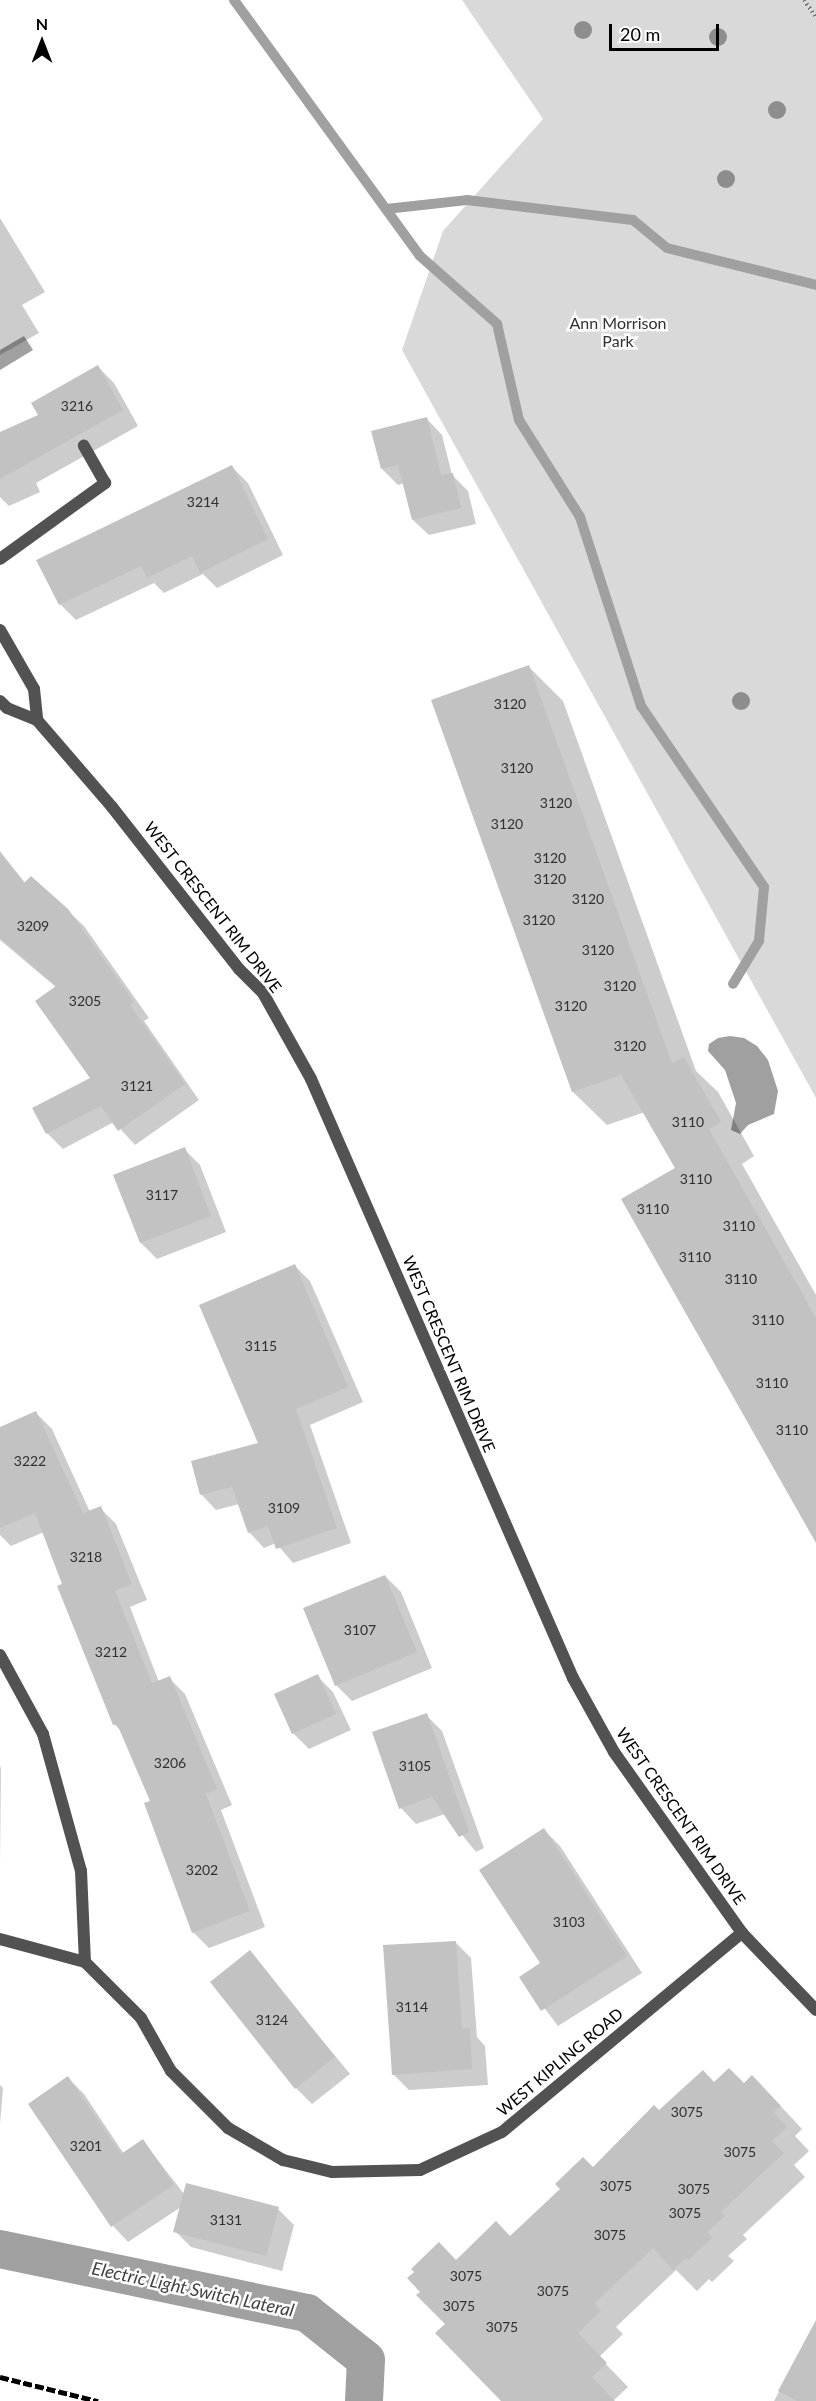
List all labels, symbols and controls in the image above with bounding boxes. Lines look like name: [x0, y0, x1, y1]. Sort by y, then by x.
north arrow: [12, 12, 72, 72]
scale bar: [612, 12, 722, 50]
text: N: [36, 14, 48, 33]
text: 20 m: [620, 23, 660, 45]
park label: Ann Morrison Park: [570, 313, 666, 351]
house number: 3216: [61, 398, 93, 414]
house number: 3214: [187, 494, 219, 510]
house number: 3120: [494, 696, 526, 712]
house number: 3120: [501, 760, 533, 776]
house number: 3120: [540, 795, 572, 811]
house number: 3120: [491, 816, 523, 832]
street label: WEST CRESCENT RIM DRIVE: [140, 817, 286, 997]
house number: 3120: [534, 850, 566, 866]
house number: 3120: [534, 871, 566, 887]
house number: 3120: [572, 891, 604, 907]
house number: 3120: [523, 912, 555, 928]
house number: 3209: [17, 918, 49, 934]
house number: 3120: [582, 942, 614, 958]
house number: 3120: [604, 978, 636, 994]
house number: 3205: [69, 993, 101, 1009]
house number: 3120: [555, 998, 587, 1014]
house number: 3120: [614, 1038, 646, 1054]
house number: 3121: [121, 1078, 153, 1094]
house number: 3110: [672, 1114, 704, 1130]
house number: 3110: [680, 1171, 712, 1187]
house number: 3117: [146, 1187, 178, 1203]
house number: 3110: [637, 1201, 669, 1217]
house number: 3110: [723, 1218, 755, 1234]
house number: 3110: [679, 1249, 711, 1265]
street label: WEST CRESCENT RIM DRIVE: [399, 1252, 499, 1456]
house number: 3110: [725, 1271, 757, 1287]
house number: 3110: [752, 1312, 784, 1328]
house number: 3115: [245, 1338, 277, 1354]
house number: 3110: [756, 1375, 788, 1391]
house number: 3110: [776, 1422, 808, 1438]
house number: 3222: [14, 1453, 46, 1469]
house number: 3109: [268, 1500, 300, 1516]
house number: 3218: [70, 1549, 102, 1565]
house number: 3107: [344, 1622, 376, 1638]
house number: 3212: [95, 1644, 127, 1660]
street label: WEST CRESCENT RIM DRIVE: [612, 1723, 750, 1909]
house number: 3206: [154, 1755, 186, 1771]
house number: 3105: [399, 1758, 431, 1774]
house number: 3202: [186, 1862, 218, 1878]
house number: 3103: [553, 1914, 585, 1930]
house number: 3114: [396, 1999, 428, 2015]
street label: WEST KIPLING ROAD: [493, 2004, 627, 2120]
house number: 3124: [256, 2012, 288, 2028]
house number: 3075: [671, 2104, 703, 2120]
house number: 3201: [70, 2138, 102, 2154]
house number: 3075: [724, 2144, 756, 2160]
house number: 3075: [600, 2178, 632, 2194]
house number: 3075: [678, 2181, 710, 2197]
house number: 3075: [669, 2205, 701, 2221]
house number: 3131: [210, 2212, 242, 2228]
house number: 3075: [594, 2227, 626, 2243]
water label: Electric Light Switch Lateral: [90, 2257, 296, 2321]
house number: 3075: [450, 2268, 482, 2284]
house number: 3075: [537, 2283, 569, 2299]
house number: 3075: [443, 2298, 475, 2314]
house number: 3075: [486, 2319, 518, 2335]

